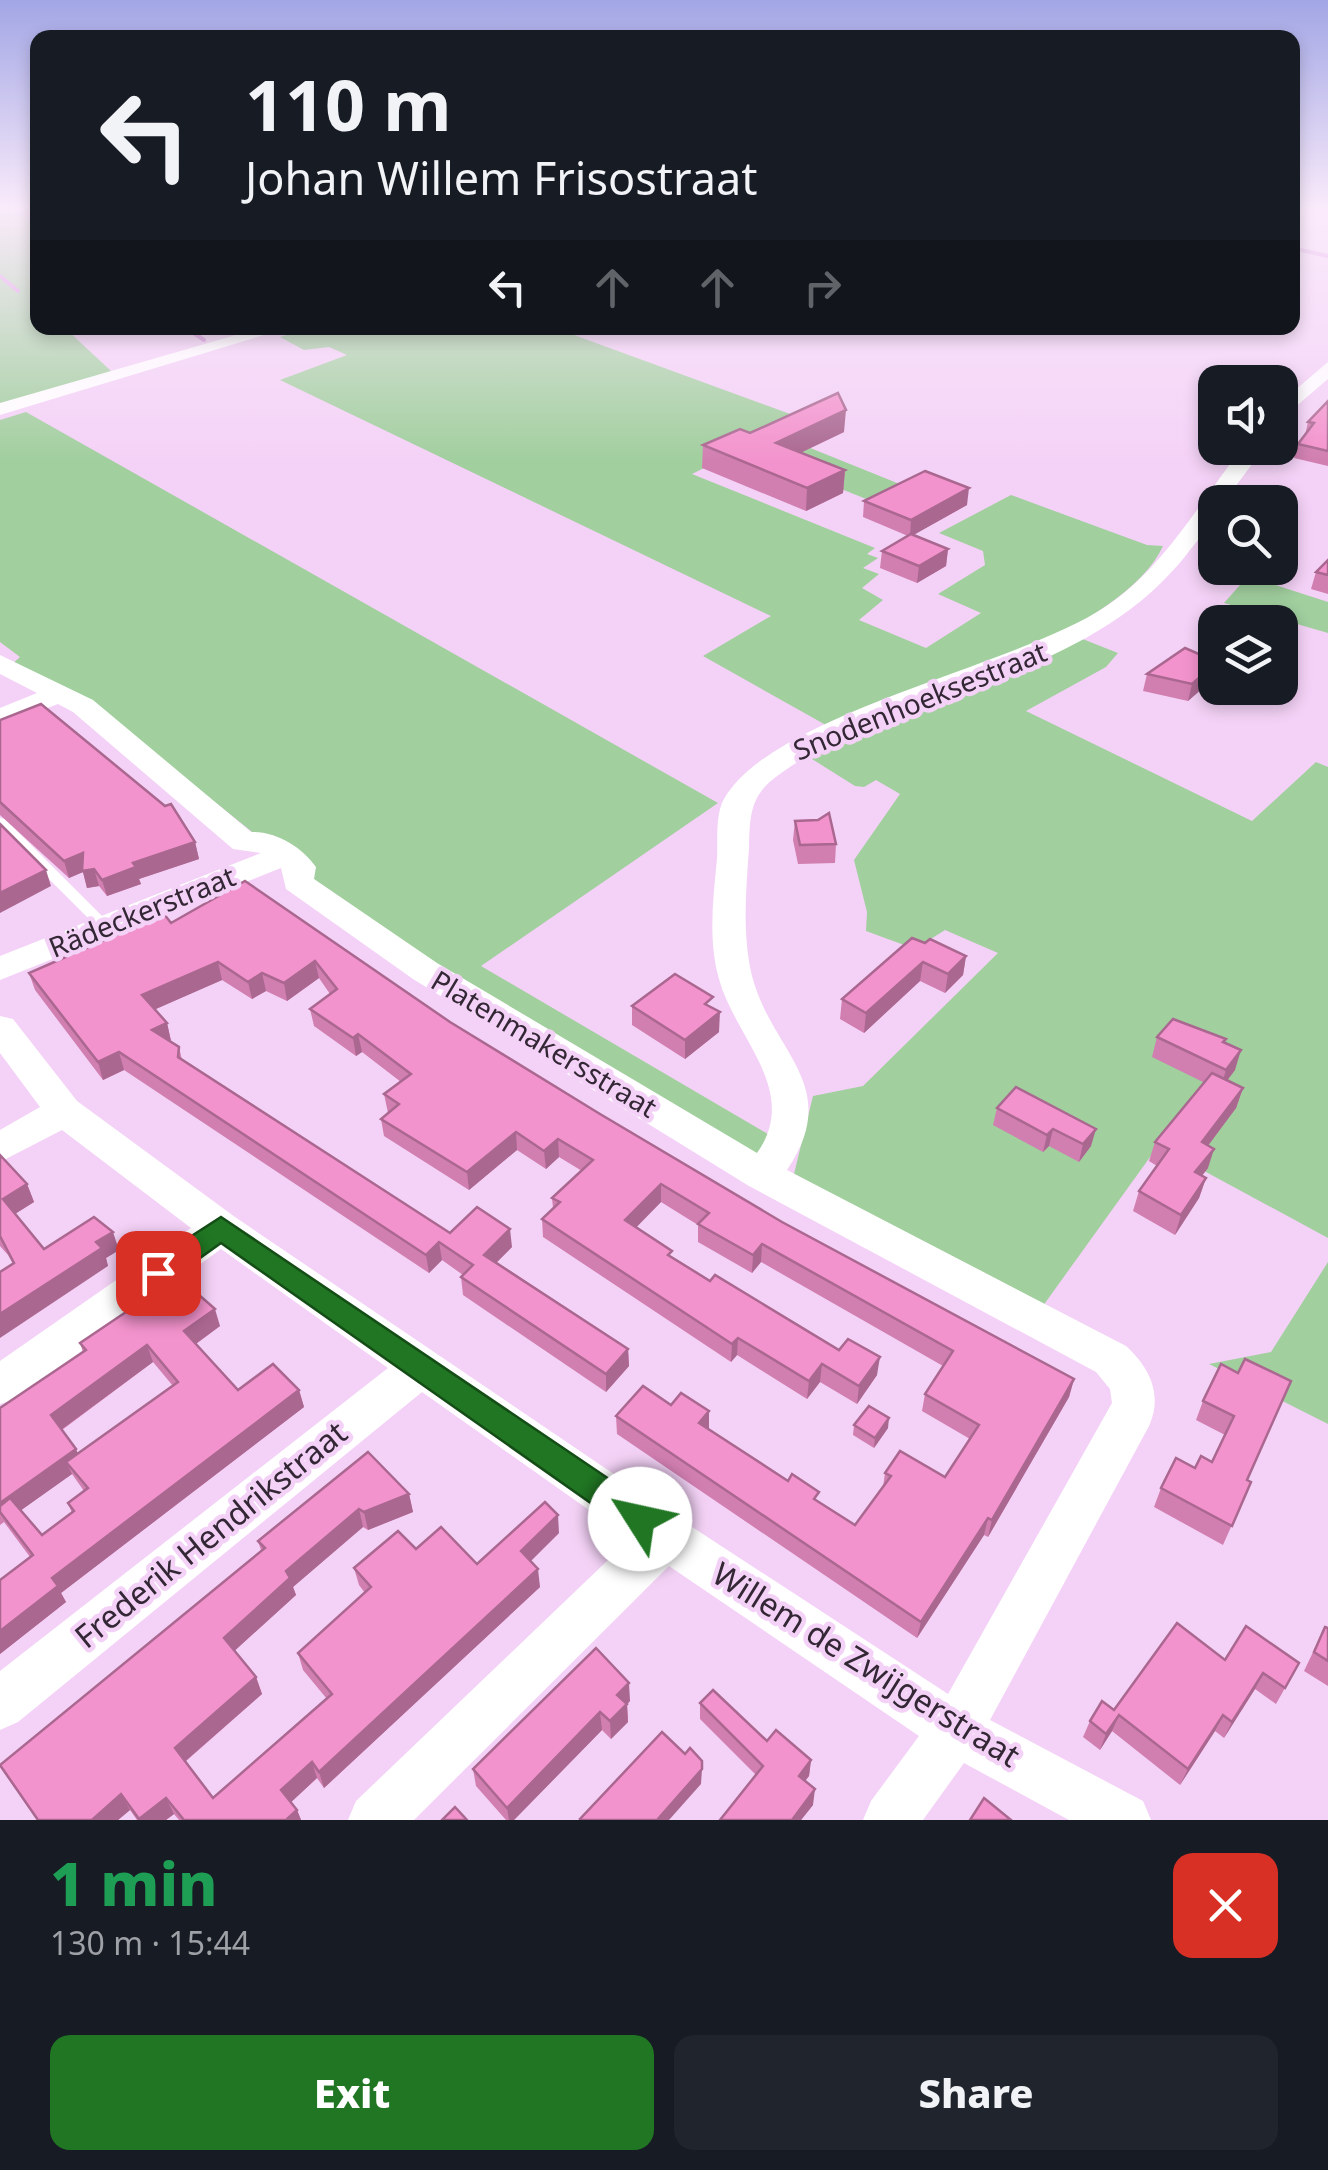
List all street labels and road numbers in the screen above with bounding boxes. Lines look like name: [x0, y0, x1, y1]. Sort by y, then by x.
street label: Snodenhoeksestraat: [787, 632, 1052, 768]
street label: Rädeckerstraat: [43, 856, 241, 966]
street label: Platenmakersstraat: [425, 961, 664, 1126]
street label: Frederik Hendrikstraat: [65, 1411, 355, 1657]
street label: Willem de Zwijgerstraat: [705, 1552, 1029, 1776]

